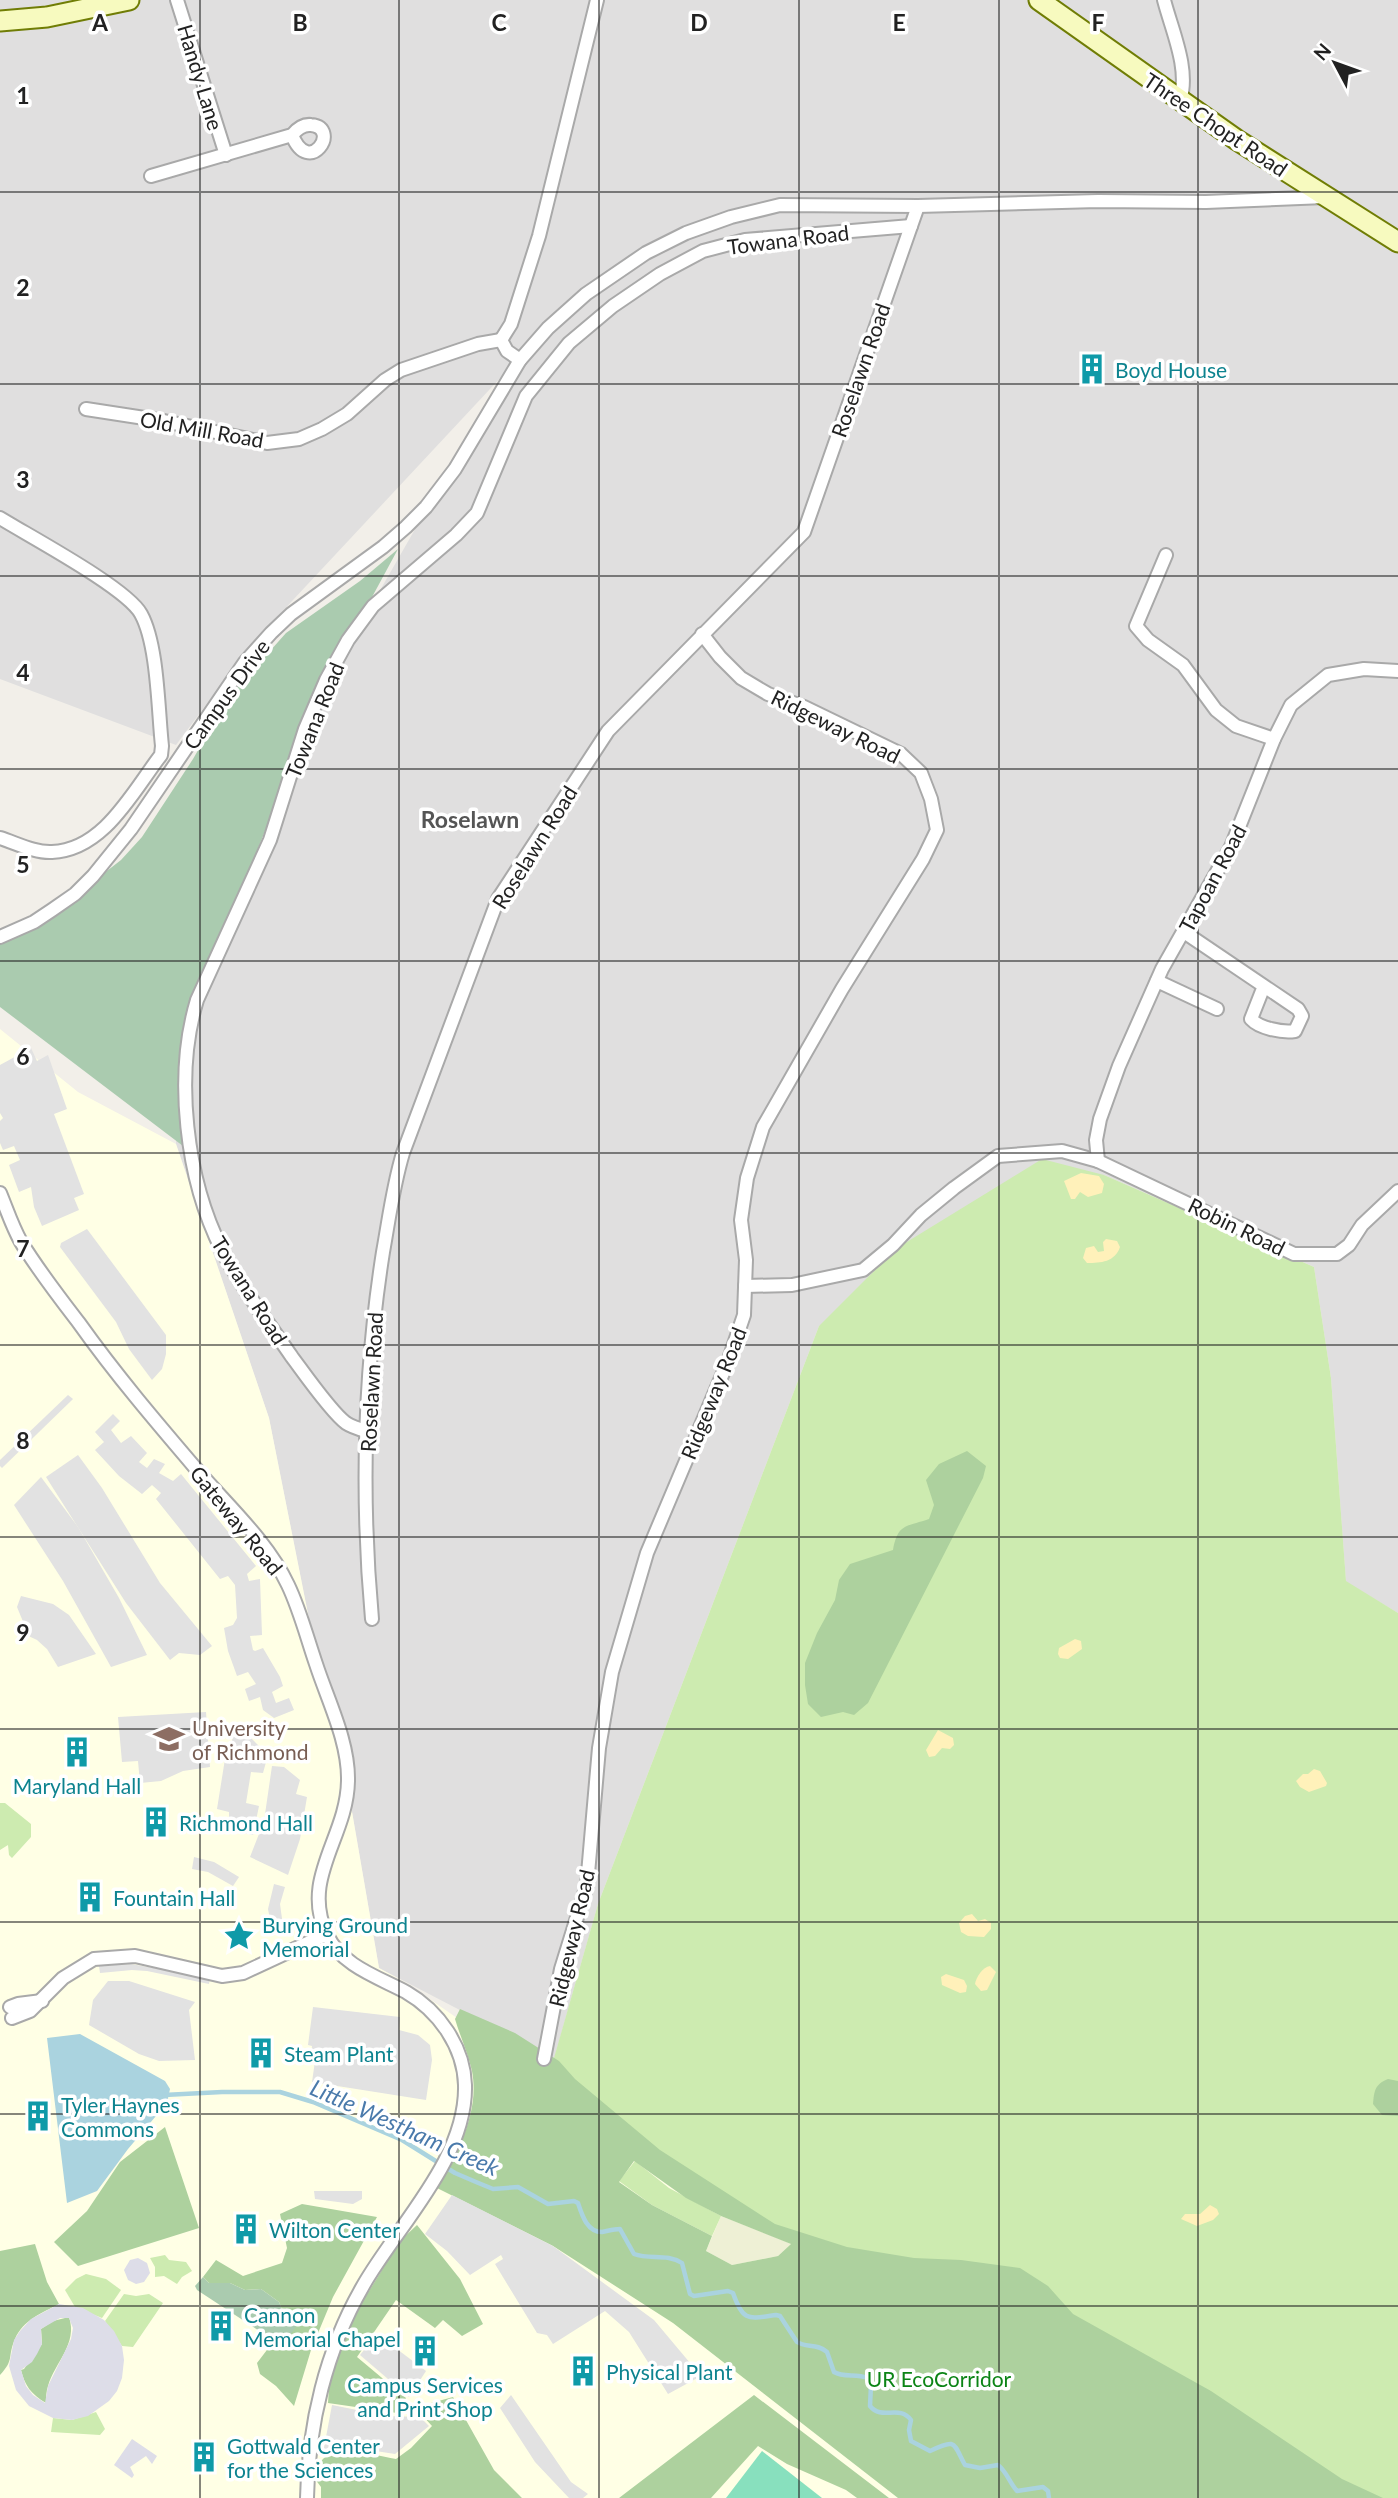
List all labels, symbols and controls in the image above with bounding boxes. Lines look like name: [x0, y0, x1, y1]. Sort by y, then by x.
text: A: [91, 8, 109, 36]
text: B: [292, 8, 308, 36]
text: C: [491, 8, 507, 36]
text: D: [690, 8, 708, 36]
text: E: [892, 8, 906, 36]
text: F: [1091, 8, 1105, 36]
street label: Handy Lane: [173, 21, 229, 133]
north arrow: [1300, 28, 1370, 98]
text: N: [1308, 38, 1335, 65]
street label: Three Chopt Road: [1140, 67, 1292, 181]
text: 1: [16, 81, 30, 109]
street label: Towana Road: [726, 219, 850, 259]
text: 2: [16, 273, 30, 301]
street label: Roselawn Road: [825, 300, 895, 440]
building icon: Boyd House: [1075, 352, 1109, 386]
place label: Boyd House: [1115, 357, 1227, 382]
street label: Old Mill Road: [138, 406, 266, 452]
text: 3: [16, 465, 30, 493]
street label: Campus Drive: [178, 634, 274, 754]
text: 4: [16, 658, 30, 686]
street label: Towana Road: [279, 659, 349, 781]
street label: Ridgeway Road: [767, 684, 905, 768]
street label: Roselawn Road: [486, 781, 582, 913]
district label: Roselawn: [421, 805, 519, 833]
street label: Tapoan Road: [1173, 820, 1251, 936]
text: 5: [16, 850, 30, 878]
text: 6: [16, 1042, 30, 1070]
street label: Robin Road: [1184, 1192, 1290, 1260]
street label: Towana Road: [207, 1231, 293, 1349]
text: 7: [16, 1234, 30, 1262]
street label: Roselawn Road: [355, 1311, 387, 1453]
street label: Ridgeway Road: [675, 1323, 751, 1463]
text: 8: [16, 1426, 30, 1454]
street label: Gateway Road: [185, 1461, 289, 1579]
text: 9: [16, 1618, 30, 1646]
place label: University of Richmond: [192, 1715, 308, 1764]
school or university icon: University of Richmond: [152, 1722, 186, 1756]
building icon: Maryland Hall: [60, 1735, 94, 1769]
place label: Maryland Hall: [13, 1773, 141, 1798]
building icon: Richmond Hall: [139, 1805, 173, 1839]
place label: Richmond Hall: [179, 1810, 313, 1835]
street label: Ridgeway Road: [543, 1867, 599, 2009]
building icon: Fountain Hall: [73, 1880, 107, 1914]
place label: Fountain Hall: [113, 1885, 235, 1910]
place label: Burying Ground Memorial: [262, 1912, 408, 1961]
place icon: Burying Ground Memorial: [222, 1919, 256, 1953]
building icon: Steam Plant: [244, 2036, 278, 2070]
place label: Steam Plant: [284, 2041, 394, 2066]
water label: Little Westham Creek: [306, 2073, 505, 2182]
place label: Tyler Haynes Commons: [61, 2092, 180, 2141]
building icon: Tyler Haynes Commons: [21, 2099, 55, 2133]
building icon: Wilton Center: [229, 2212, 263, 2246]
place label: Wilton Center: [269, 2217, 400, 2242]
place label: Cannon Memorial Chapel: [244, 2302, 401, 2351]
building icon: Cannon Memorial Chapel: [204, 2309, 238, 2343]
building icon: Campus Services and Print Shop: [408, 2334, 442, 2368]
building icon: Physical Plant: [566, 2354, 600, 2388]
place label: Physical Plant: [606, 2359, 733, 2384]
park label: UR EcoCorridor: [867, 2366, 1012, 2391]
place label: Campus Services and Print Shop: [347, 2372, 503, 2421]
place label: Gottwald Center for the Sciences: [227, 2433, 380, 2482]
building icon: Gottwald Center for the Sciences: [187, 2440, 221, 2474]

